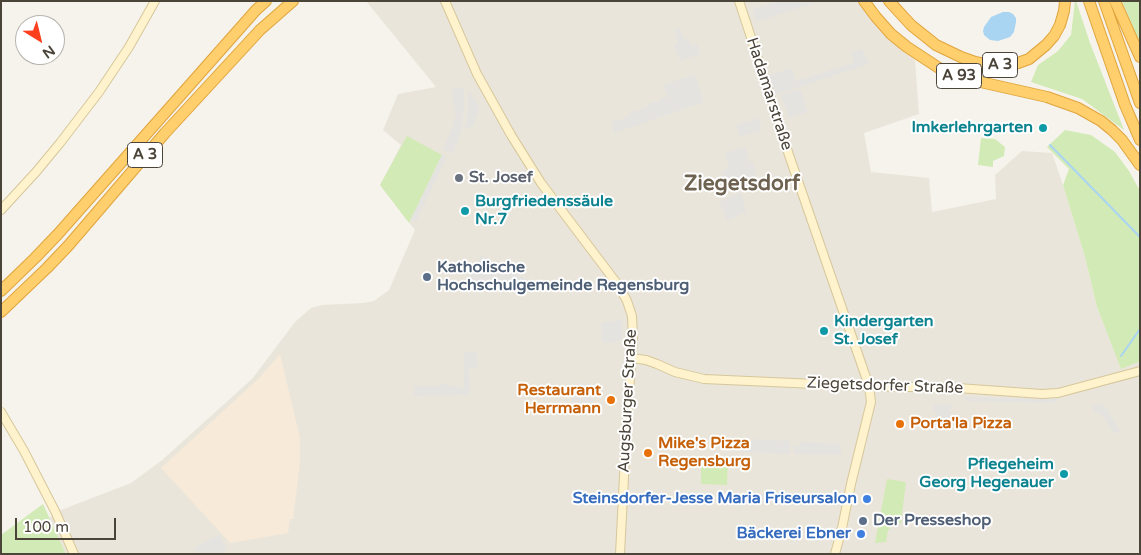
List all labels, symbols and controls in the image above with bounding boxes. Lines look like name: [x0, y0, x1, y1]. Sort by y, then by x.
north arrow: [15, 15, 65, 65]
street label: Hadamarstraße: [742, 35, 796, 153]
text: N: [39, 42, 58, 62]
road number: A 3: [982, 52, 1018, 78]
road number: A 93: [936, 64, 982, 88]
place label: Imkerlehrgarten: [911, 118, 1033, 138]
marker: Imkerlehrgarten: [1037, 122, 1049, 134]
road number: A 3: [128, 142, 162, 168]
place label: St. Josef: [469, 168, 533, 188]
district label: Ziegetsdorf: [684, 171, 800, 197]
marker: St. Josef: [453, 172, 465, 184]
place label: Burgfriedenssäule Nr.7: [475, 192, 613, 230]
marker: Burgfriedenssäule Nr.7: [459, 205, 471, 217]
place label: Katholische Hochschulgemeinde Regensburg: [437, 258, 689, 296]
marker: Katholische Hochschulgemeinde Regensburg: [421, 271, 433, 283]
place label: Kindergarten St. Josef: [834, 312, 934, 350]
marker: Kindergarten St. Josef: [818, 325, 830, 337]
street label: Augsburger Straße: [615, 329, 641, 473]
street label: Ziegetsdorfer Straße: [806, 374, 964, 398]
place label: Restaurant Herrmann: [517, 381, 601, 419]
marker: Restaurant Herrmann: [605, 394, 617, 406]
place label: Porta'la Pizza: [910, 414, 1012, 434]
marker: Porta'la Pizza: [894, 418, 906, 430]
place label: Mike's Pizza Regensburg: [658, 434, 751, 472]
marker: Mike's Pizza Regensburg: [642, 447, 654, 459]
place label: Pflegeheim Georg Hegenauer: [919, 455, 1054, 493]
marker: Pflegeheim Georg Hegenauer: [1058, 468, 1070, 480]
place label: Steinsdorfer-Jesse Maria Friseursalon: [573, 489, 857, 509]
marker: Steinsdorfer-Jesse Maria Friseursalon: [861, 493, 873, 505]
scale bar: [18, 508, 119, 540]
place label: Der Presseshop: [873, 511, 991, 531]
marker: Der Presseshop: [857, 515, 869, 527]
text: 100 m: [23, 518, 69, 536]
place label: Bäckerei Ebner: [736, 524, 851, 544]
marker: Bäckerei Ebner: [855, 528, 867, 540]

